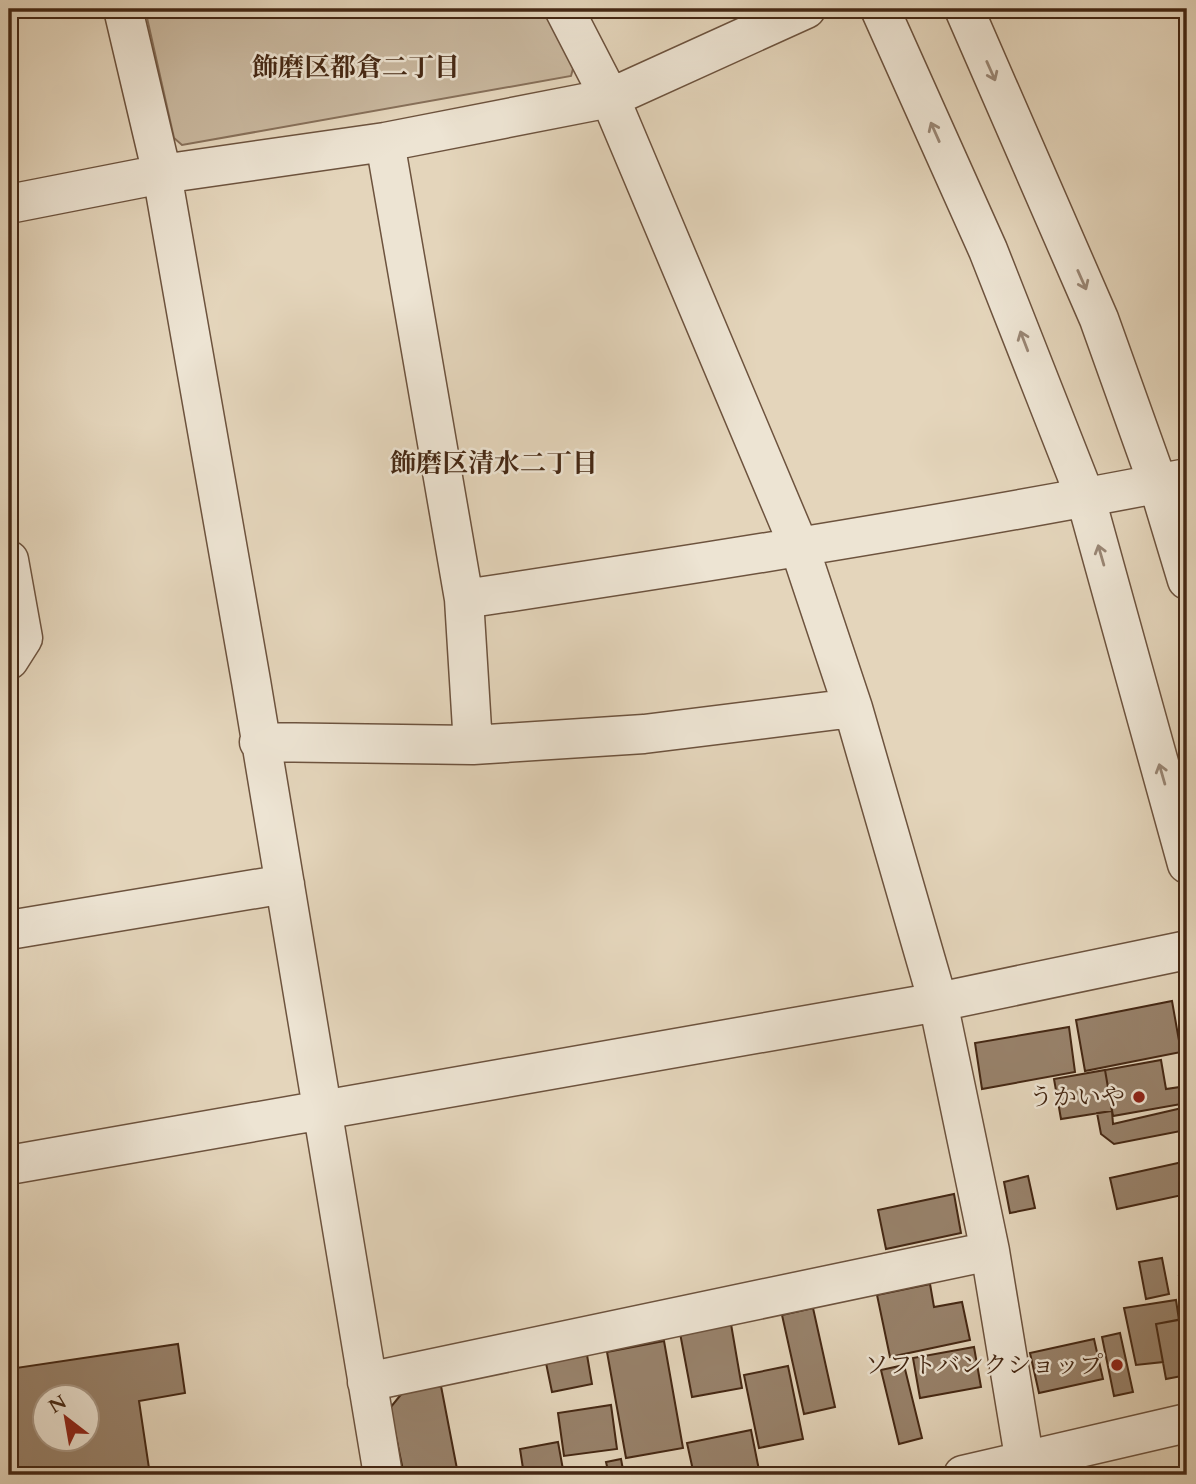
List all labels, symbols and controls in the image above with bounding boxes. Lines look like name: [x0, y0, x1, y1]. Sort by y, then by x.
district label: 飾磨区都倉二丁目: [252, 50, 460, 85]
one-way arrow: [985, 60, 998, 82]
one-way arrow: [928, 122, 941, 143]
one-way arrow: [1076, 269, 1089, 290]
one-way arrow: [1016, 331, 1029, 353]
district label: 飾磨区清水二丁目: [390, 446, 598, 481]
one-way arrow: [1094, 544, 1107, 566]
one-way arrow: [1155, 763, 1168, 785]
place label: うかいや: [1029, 1081, 1125, 1114]
marker: うかいや: [1131, 1089, 1147, 1105]
place label: ソフトバンクショップ: [864, 1349, 1103, 1382]
marker: ソフトバンクショップ: [1109, 1357, 1125, 1373]
north arrow: [32, 1382, 102, 1452]
text: N: [44, 1389, 72, 1420]

